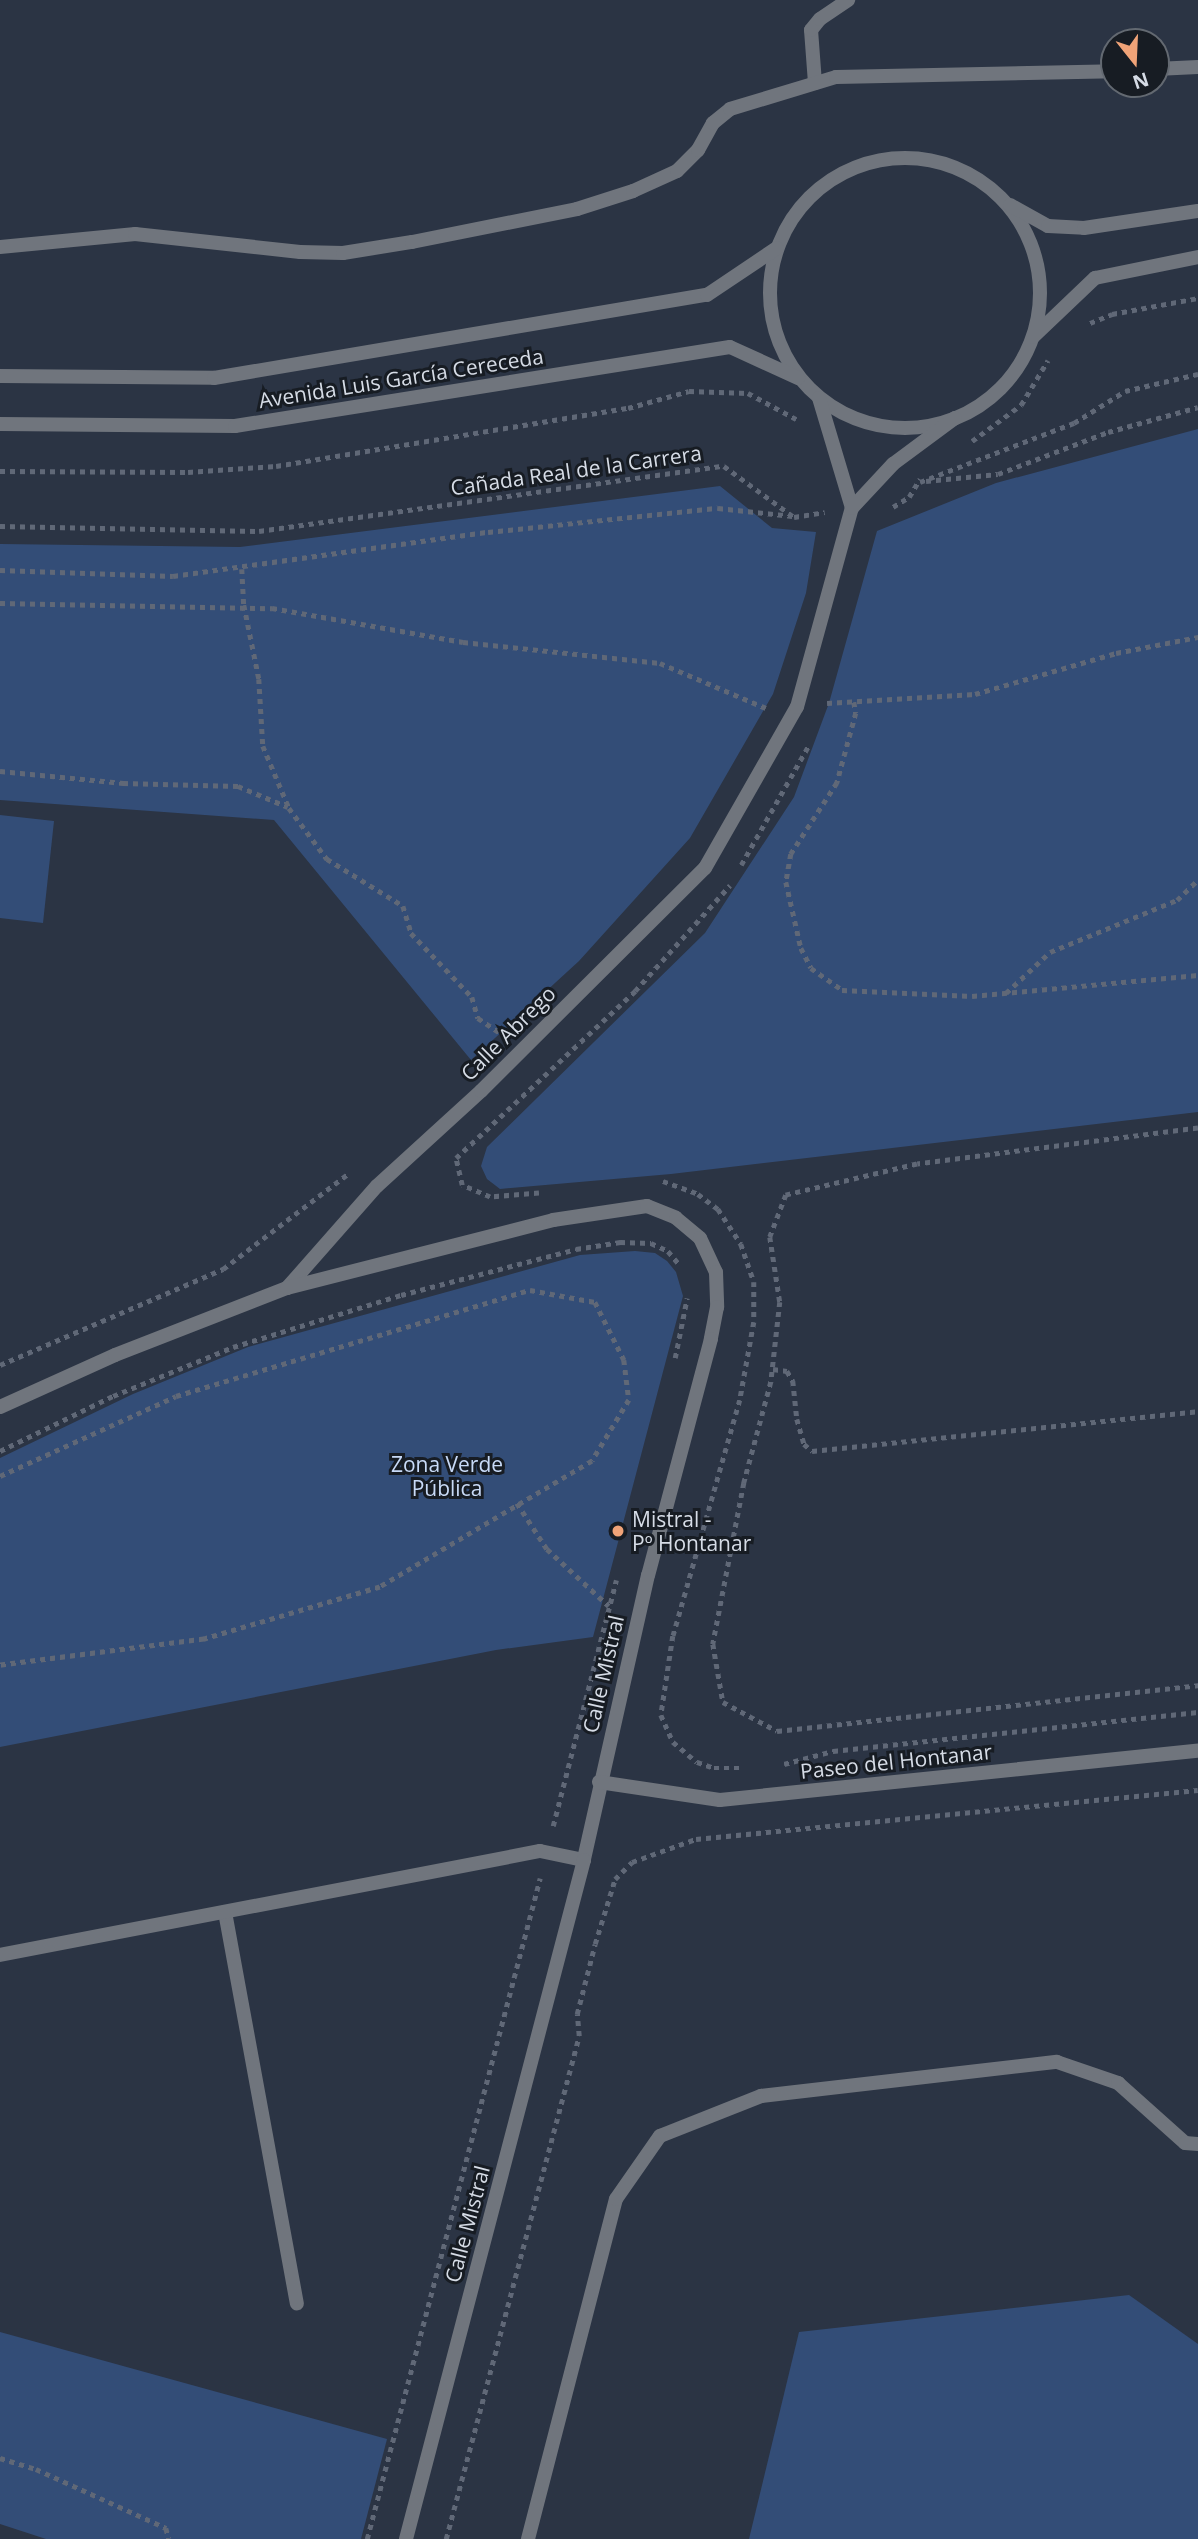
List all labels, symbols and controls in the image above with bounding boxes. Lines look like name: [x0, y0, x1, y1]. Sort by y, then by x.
north arrow: [1100, 28, 1170, 98]
text: N: [1130, 66, 1152, 96]
street label: Avenida Luis García Cereceda: [257, 343, 545, 413]
street label: Cañada Real de la Carrera: [449, 440, 703, 500]
street label: Calle Abrego: [456, 981, 560, 1085]
park label: Zona Verde Pública: [391, 1451, 503, 1501]
place label: Mistral - Pº Hontanar: [632, 1506, 751, 1556]
marker: Mistral - Pº Hontanar: [610, 1523, 626, 1539]
street label: Calle Mistral: [577, 1613, 629, 1735]
street label: Paseo del Hontanar: [799, 1738, 993, 1784]
street label: Calle Mistral: [439, 2163, 495, 2285]

